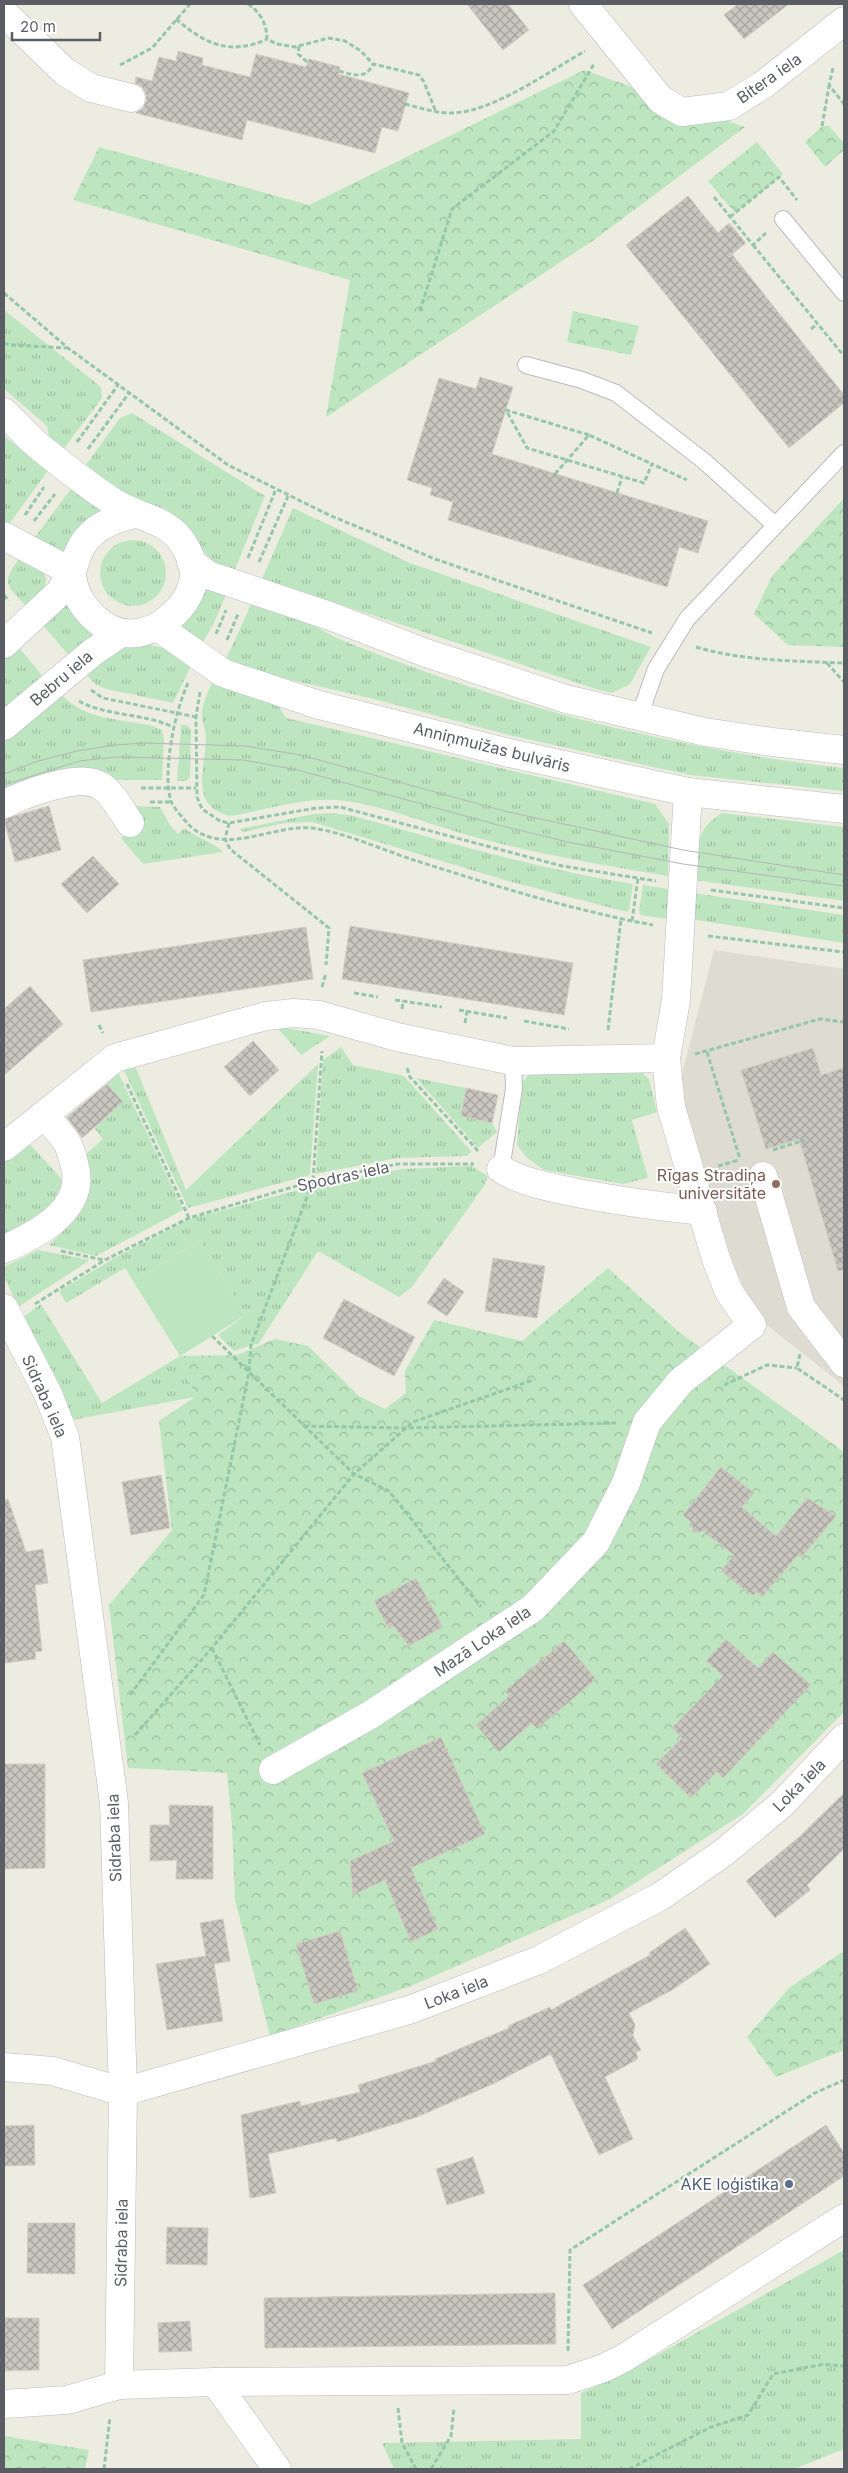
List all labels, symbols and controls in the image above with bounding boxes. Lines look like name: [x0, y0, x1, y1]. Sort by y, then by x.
scale bar: [12, 10, 100, 42]
text: 20 m: [20, 17, 56, 36]
street label: Bitera iela: [733, 48, 805, 108]
street label: Bebru iela: [26, 646, 96, 710]
street label: Anniņmuižas bulvāris: [411, 718, 573, 776]
street label: Spodras iela: [295, 1157, 391, 1195]
place label: Rīgas Stradiņa universitāte: [657, 1165, 766, 1203]
marker: Rīgas Stradiņa universitāte: [770, 1178, 782, 1190]
street label: Sidraba iela: [18, 1352, 72, 1440]
street label: Mazā Loka iela: [430, 1601, 534, 1681]
street label: Loka iela: [768, 1754, 830, 1816]
street label: Sidraba iela: [102, 1793, 126, 1883]
street label: Loka iela: [421, 1971, 491, 2013]
place label: AKE loģistika: [681, 2174, 779, 2194]
marker: AKE loģistika: [783, 2178, 795, 2190]
street label: Sidraba iela: [110, 2199, 132, 2287]

